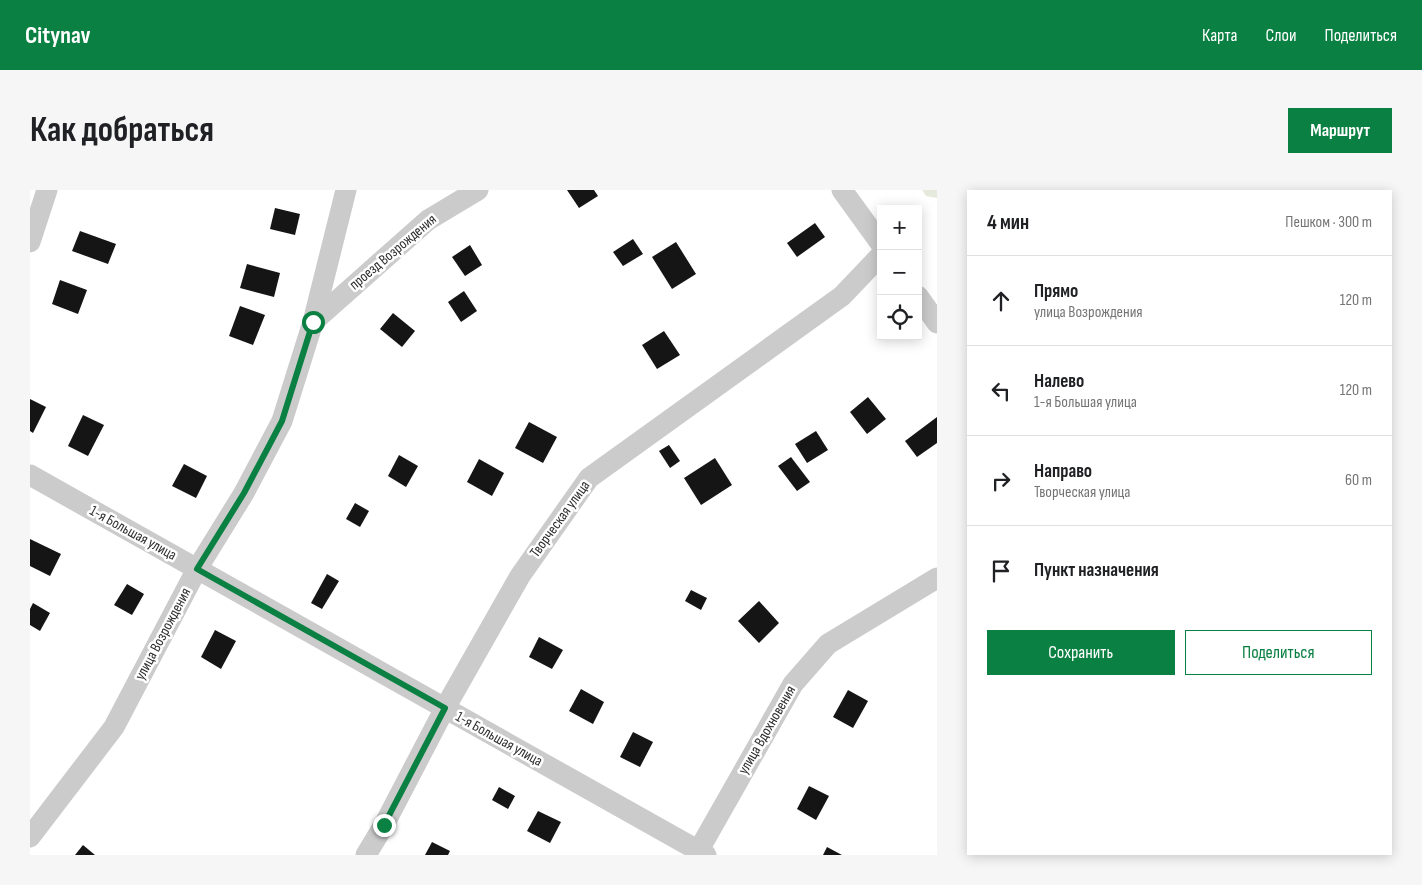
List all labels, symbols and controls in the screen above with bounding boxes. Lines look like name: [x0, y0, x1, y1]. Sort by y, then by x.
text: Citynav: [25, 21, 91, 50]
text: Карта: [1202, 25, 1238, 46]
text: Слои: [1266, 25, 1297, 46]
text: Поделиться: [1325, 25, 1397, 46]
button: Маршрут: [1288, 108, 1392, 153]
text: Как добраться: [30, 109, 214, 152]
map controls: [877, 205, 922, 340]
button: +: [877, 205, 922, 250]
street label: проезд Возрождения: [345, 210, 441, 294]
text: 4 мин: [987, 210, 1029, 235]
text: Пешком · 300 m: [1285, 213, 1372, 232]
button: −: [877, 250, 922, 295]
text: Прямо: [1034, 280, 1078, 303]
icon: ahead: [987, 287, 1015, 315]
text: 120 m: [1340, 291, 1372, 310]
button: locate: [877, 295, 922, 340]
text: улица Возрождения: [1034, 303, 1143, 322]
route start: [302, 311, 325, 334]
text: Налево: [1034, 370, 1084, 393]
icon: left: [987, 377, 1015, 405]
text: 120 m: [1340, 381, 1372, 400]
text: 1-я Большая улица: [1034, 393, 1137, 412]
text: Направо: [1034, 460, 1092, 483]
icon: right: [987, 467, 1015, 495]
text: 60 m: [1345, 471, 1372, 490]
street label: Творческая улица: [526, 477, 594, 561]
text: Творческая улица: [1034, 483, 1130, 502]
street label: 1-я Большая улица: [86, 501, 180, 565]
icon: arrive: [987, 557, 1015, 585]
text: Пункт назначения: [1034, 559, 1159, 582]
street label: улица Возрождения: [131, 584, 195, 683]
button: Сохранить: [987, 630, 1175, 675]
button: Поделиться: [1185, 630, 1372, 675]
street label: улица Вдохновения: [734, 682, 800, 778]
street label: 1-я Большая улица: [452, 707, 546, 771]
route end: [373, 814, 396, 837]

